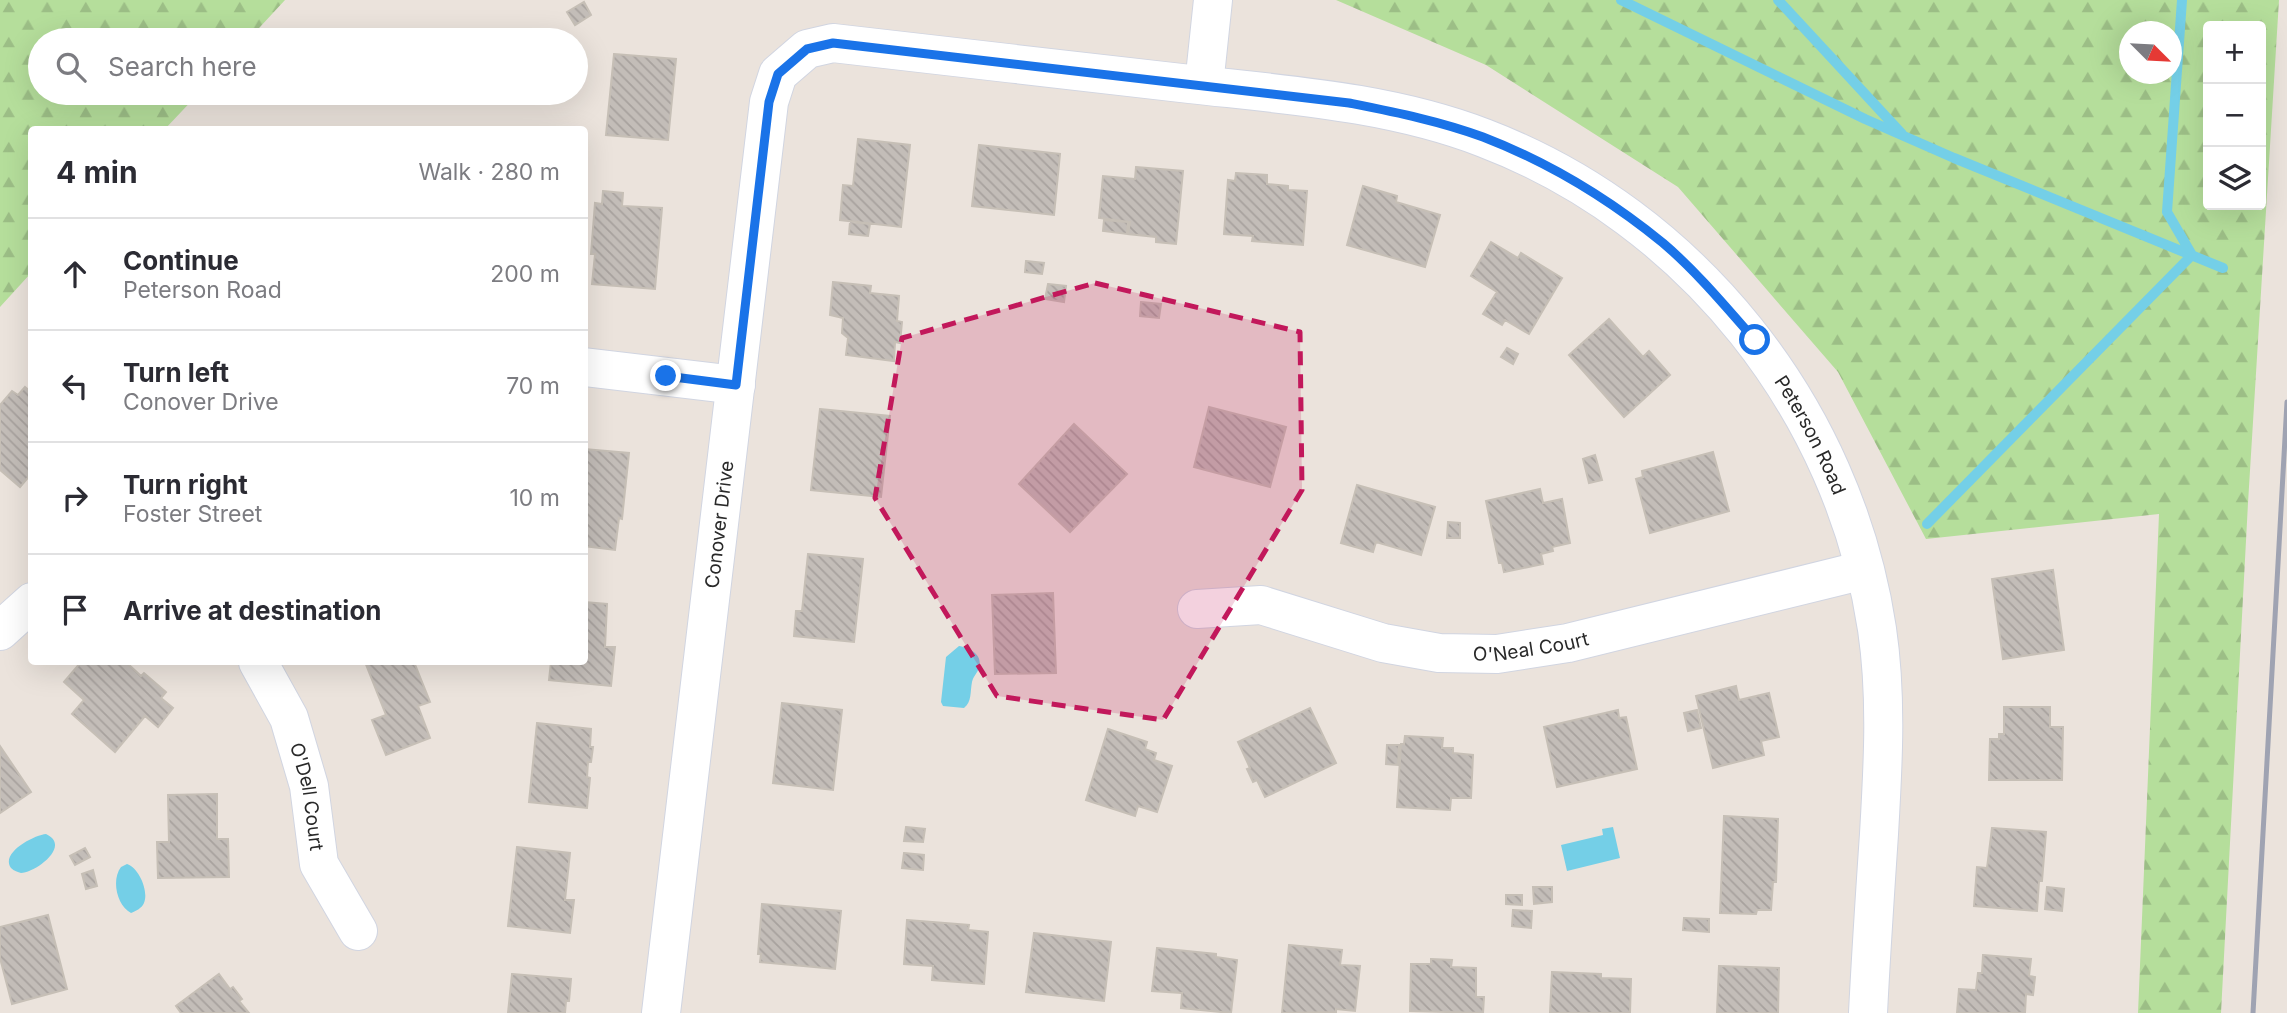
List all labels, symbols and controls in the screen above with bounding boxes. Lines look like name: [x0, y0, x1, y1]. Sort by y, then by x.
north arrow: [2119, 21, 2182, 84]
map controls: [2203, 21, 2266, 210]
button: +: [2203, 21, 2266, 84]
search box: [28, 28, 588, 105]
icon: search: [52, 48, 90, 86]
text: Search here: [108, 51, 257, 82]
button: −: [2203, 84, 2266, 147]
button: layers: [2203, 147, 2266, 210]
text: 4 min: [56, 154, 138, 190]
text: Walk · 280 m: [418, 158, 560, 186]
text: Continue: [123, 245, 239, 276]
icon: ahead: [56, 255, 94, 293]
text: 200 m: [490, 260, 560, 288]
text: Peterson Road: [123, 276, 282, 304]
route start: [1739, 324, 1770, 355]
text: Turn left: [123, 357, 229, 388]
route end: [650, 360, 681, 391]
icon: left: [56, 367, 94, 405]
street label: Peterson Road: [1770, 371, 1851, 498]
text: 70 m: [506, 372, 560, 400]
text: Conover Drive: [123, 388, 279, 416]
street label: Conover Drive: [700, 459, 738, 590]
text: Turn right: [123, 469, 248, 500]
icon: right: [56, 479, 94, 517]
text: 10 m: [510, 484, 560, 512]
text: Foster Street: [123, 500, 262, 528]
icon: arrive: [56, 591, 94, 629]
text: Arrive at destination: [123, 595, 382, 626]
street label: O'Neal Court: [1473, 627, 1591, 666]
street label: O'Dell Court: [285, 740, 328, 852]

